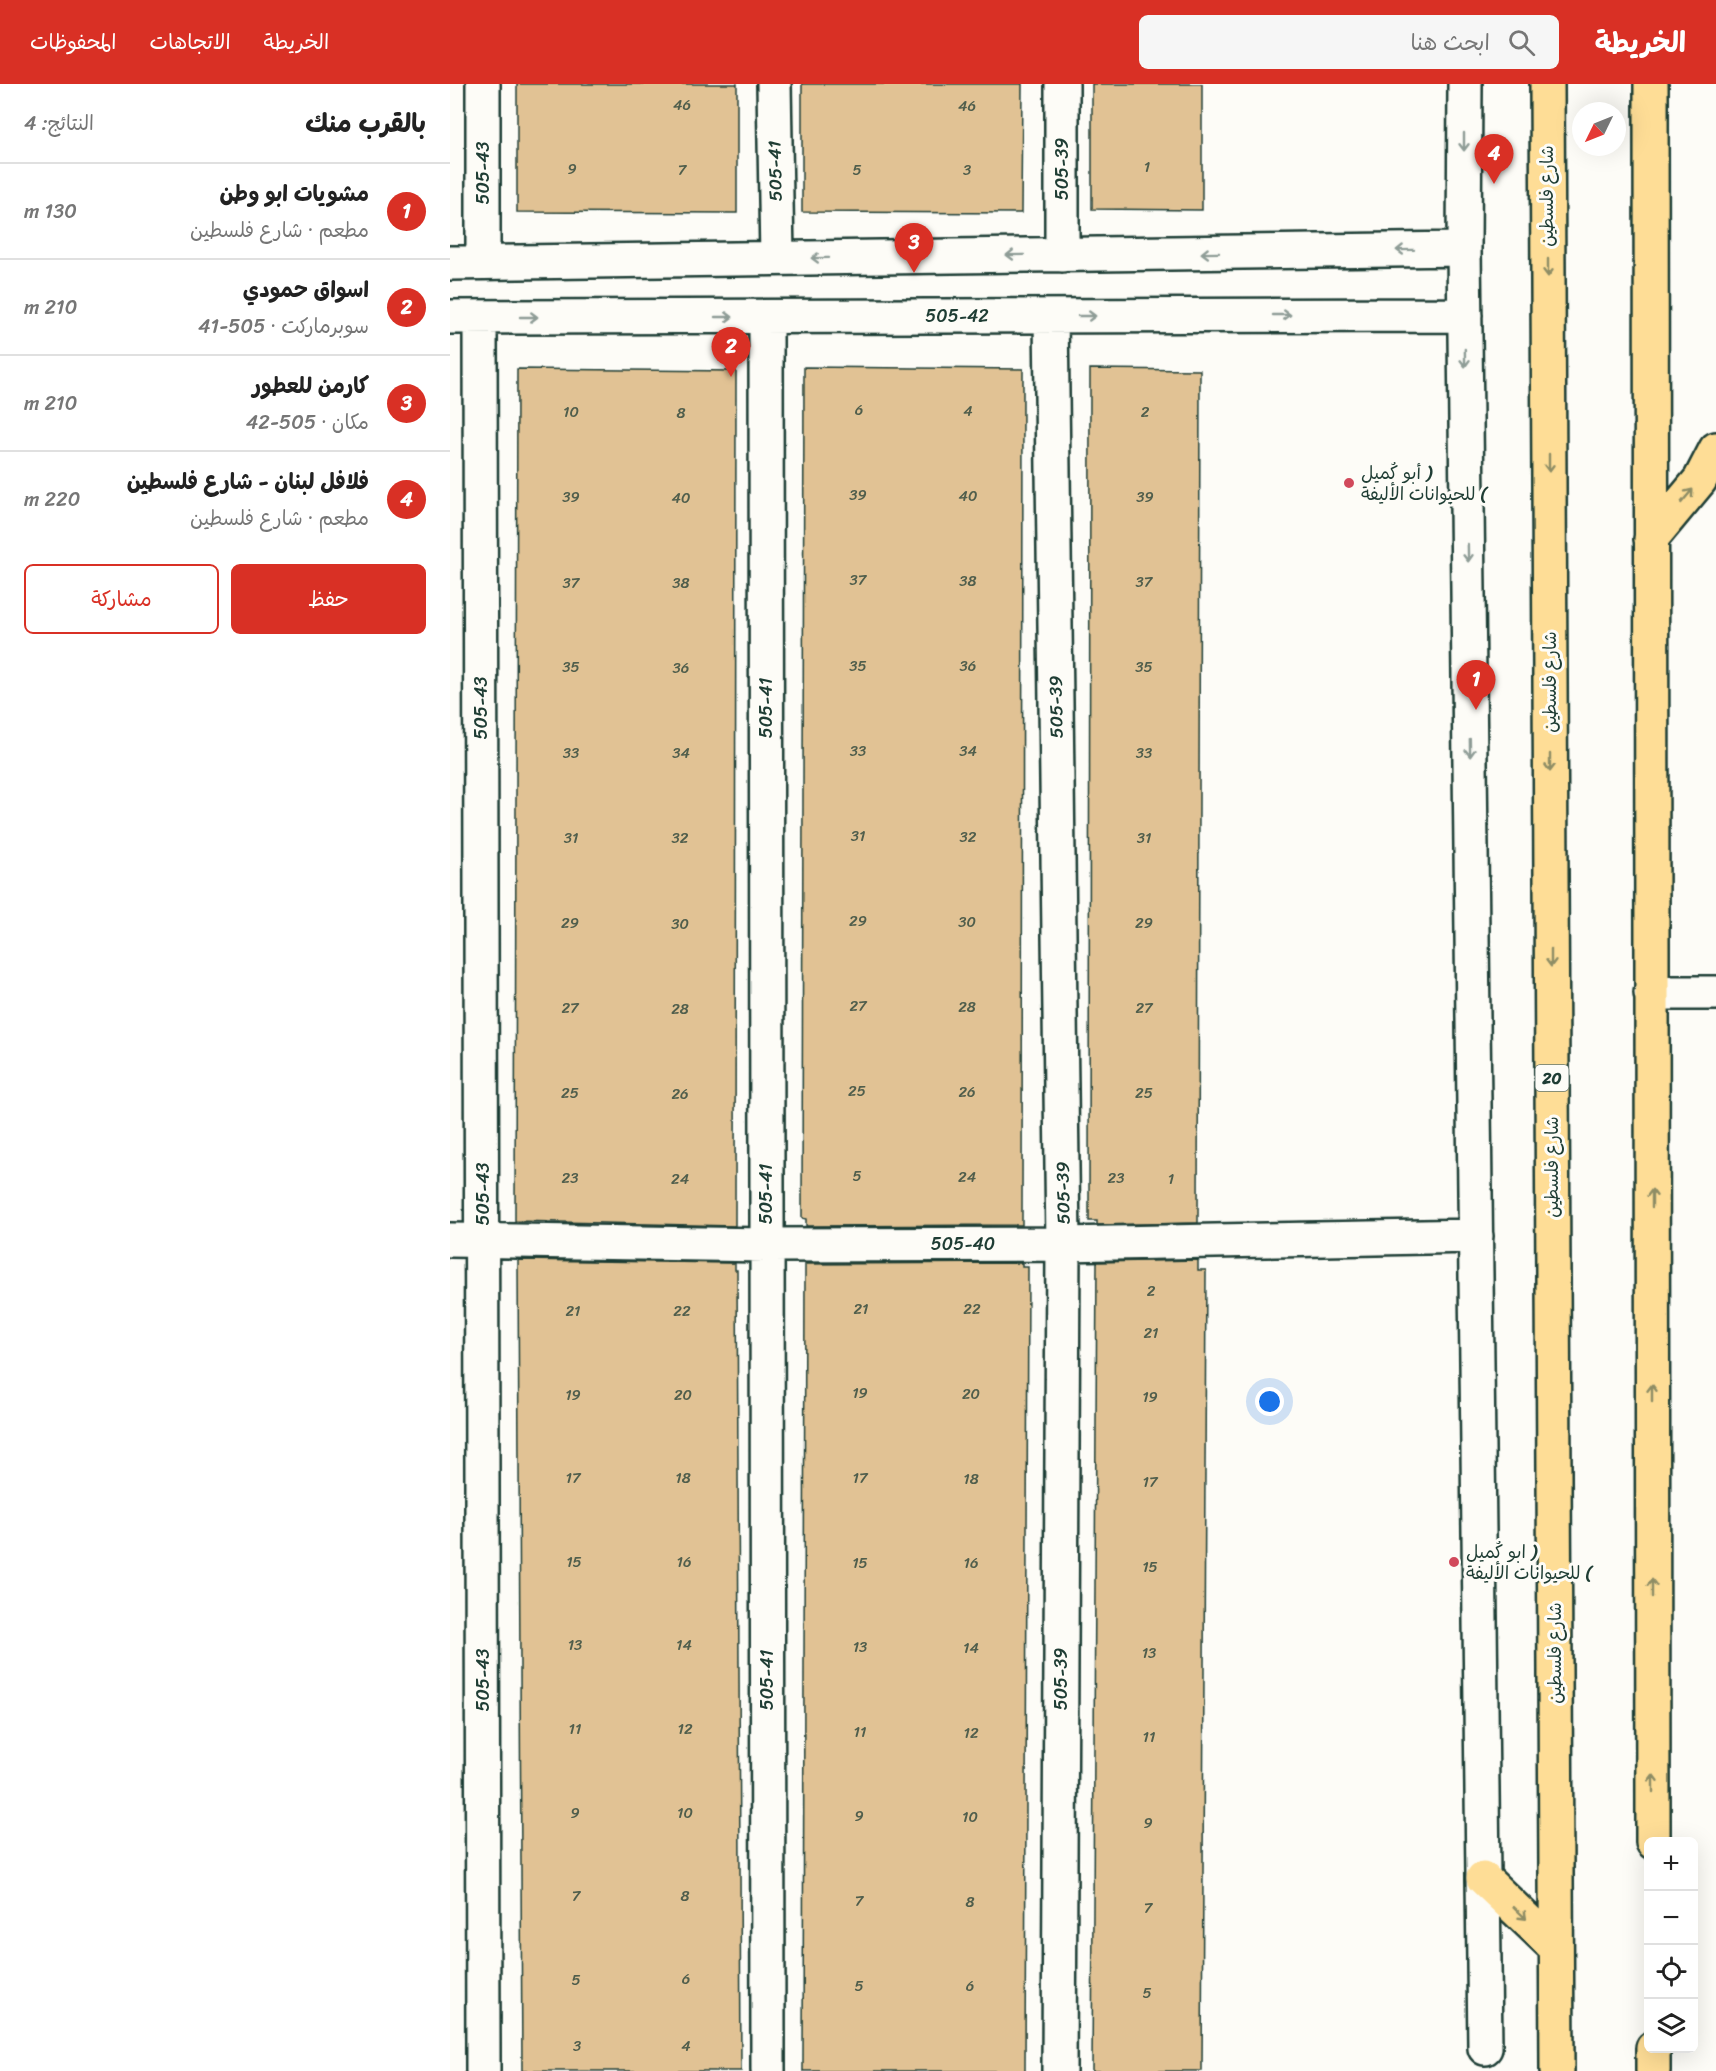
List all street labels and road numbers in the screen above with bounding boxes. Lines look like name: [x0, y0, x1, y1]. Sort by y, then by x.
street label: 505-39: [1046, 138, 1078, 200]
street label: 505-41: [758, 140, 792, 202]
street label: 505-43: [467, 141, 499, 204]
street label: شارع فلسطين: [1531, 145, 1563, 247]
street label: 505-42: [925, 300, 989, 332]
street label: شارع فلسطين: [1534, 631, 1566, 733]
street label: 505-39: [1039, 675, 1073, 739]
street label: 505-43: [465, 676, 497, 739]
street label: 505-41: [750, 677, 782, 738]
road number: 20: [1536, 1065, 1568, 1091]
street label: شارع فلسطين: [1536, 1116, 1568, 1218]
street label: 505-39: [1046, 1161, 1080, 1225]
street label: 505-43: [467, 1162, 499, 1225]
street label: 505-41: [750, 1163, 782, 1224]
street label: 505-40: [931, 1228, 995, 1260]
street label: شارع فلسطين: [1539, 1602, 1571, 1704]
street label: 505-43: [467, 1648, 499, 1711]
street label: 505-39: [1045, 1648, 1077, 1710]
street label: 505-41: [751, 1649, 783, 1710]

